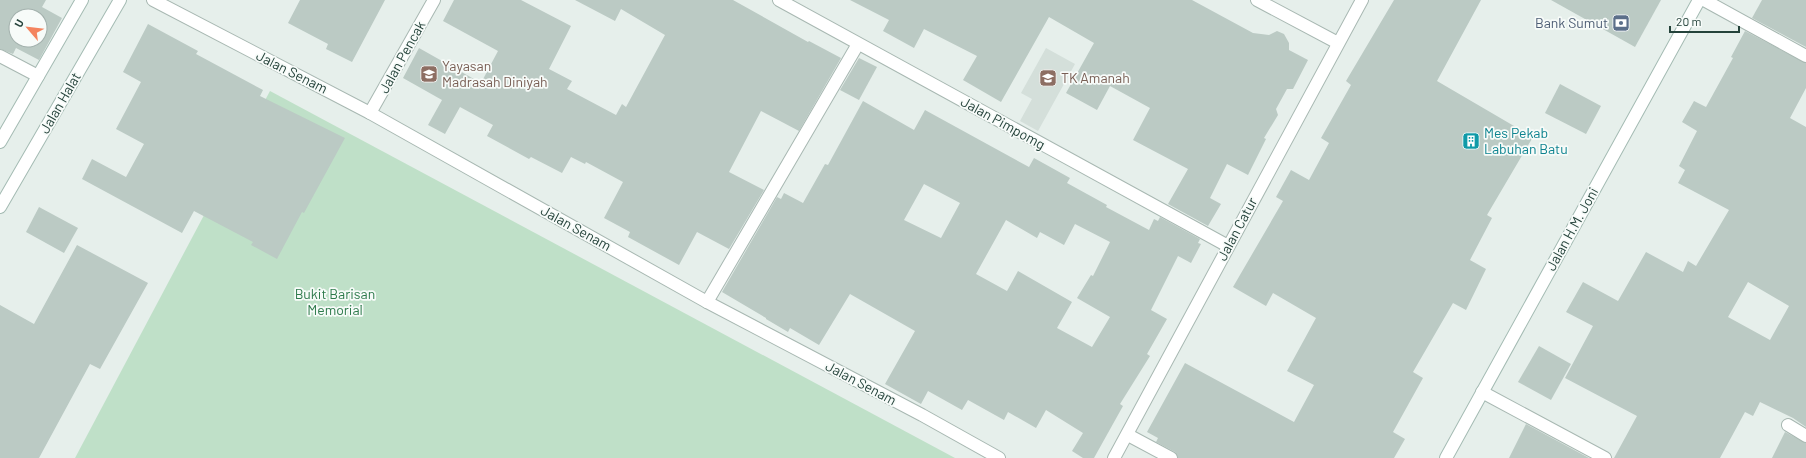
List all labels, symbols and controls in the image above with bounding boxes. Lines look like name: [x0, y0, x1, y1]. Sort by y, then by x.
north arrow: [8, 8, 48, 48]
scale bar: [1670, 8, 1739, 34]
bank icon: Bank Sumut: [1611, 13, 1631, 33]
place label: Bank Sumut: [1535, 14, 1608, 31]
text: 20 m: [1676, 14, 1702, 28]
text: U: [11, 17, 26, 29]
street label: Jalan Pencak: [375, 17, 428, 96]
street label: Jalan Senam: [254, 46, 331, 97]
place label: Yayasan Madrasah Diniyah: [442, 57, 548, 90]
school or university icon: Yayasan Madrasah Diniyah: [419, 64, 439, 84]
school or university icon: TK Amanah: [1038, 68, 1058, 88]
street label: Jalan Halat: [35, 69, 84, 136]
place label: TK Amanah: [1061, 69, 1130, 86]
street label: Jalan Pimpomg: [958, 92, 1048, 153]
place label: Mes Pekab Labuhan Batu: [1484, 124, 1568, 157]
building icon: Mes Pekab Labuhan Batu: [1461, 131, 1481, 151]
street label: Jalan H.M. Joni: [1542, 184, 1601, 273]
street label: Jalan Catur: [1213, 194, 1260, 263]
street label: Jalan Senam: [538, 201, 614, 254]
park label: Bukit Barisan Memorial: [295, 285, 375, 318]
street label: Jalan Senam: [823, 357, 900, 408]

